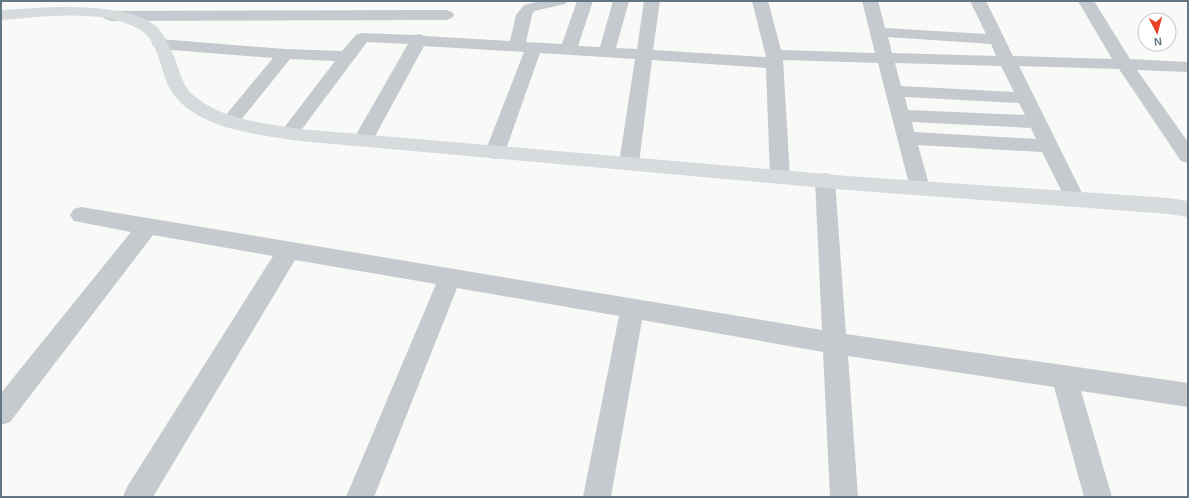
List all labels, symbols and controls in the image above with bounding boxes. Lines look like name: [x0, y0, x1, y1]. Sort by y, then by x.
north arrow: [1137, 12, 1177, 52]
text: N: [1153, 36, 1163, 48]

